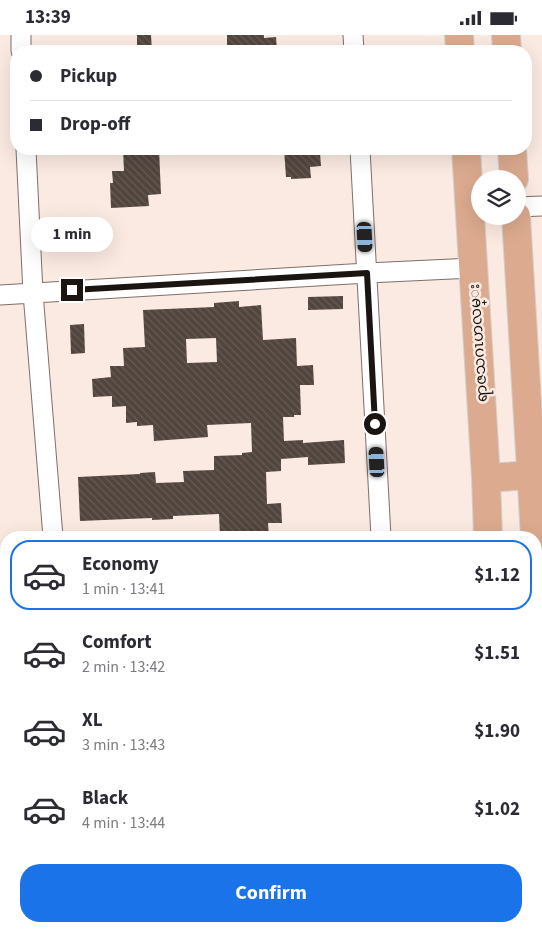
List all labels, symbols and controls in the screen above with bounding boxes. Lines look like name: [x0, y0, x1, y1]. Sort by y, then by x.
text: 13:39: [25, 4, 71, 31]
text: Pickup: [60, 63, 117, 90]
text: Drop-off: [60, 111, 130, 138]
map controls: [471, 170, 526, 225]
button: layers: [471, 170, 526, 225]
callout: 1 min: [31, 217, 113, 253]
car: [356, 222, 373, 252]
text: 1 min: [53, 223, 91, 245]
route end: [61, 279, 83, 301]
street label: ရာဇသဂၤဟလမ္း: [464, 283, 494, 403]
route start: [364, 413, 386, 435]
car: [368, 447, 385, 477]
text: Economy: [82, 551, 159, 578]
icon: car: [22, 553, 67, 598]
text: $1.12: [474, 562, 520, 589]
text: 1 min · 13:41: [82, 578, 165, 600]
text: Comfort: [82, 629, 152, 656]
icon: car: [22, 631, 67, 676]
text: $1.51: [474, 640, 520, 667]
text: 2 min · 13:42: [82, 656, 165, 678]
text: XL: [82, 707, 103, 734]
icon: car: [22, 709, 67, 754]
text: $1.90: [474, 718, 520, 745]
text: 3 min · 13:43: [82, 734, 165, 756]
text: Black: [82, 785, 128, 812]
icon: car: [22, 787, 67, 832]
text: $1.02: [474, 796, 520, 823]
text: 4 min · 13:44: [82, 812, 165, 834]
button: Confirm: [20, 864, 522, 922]

